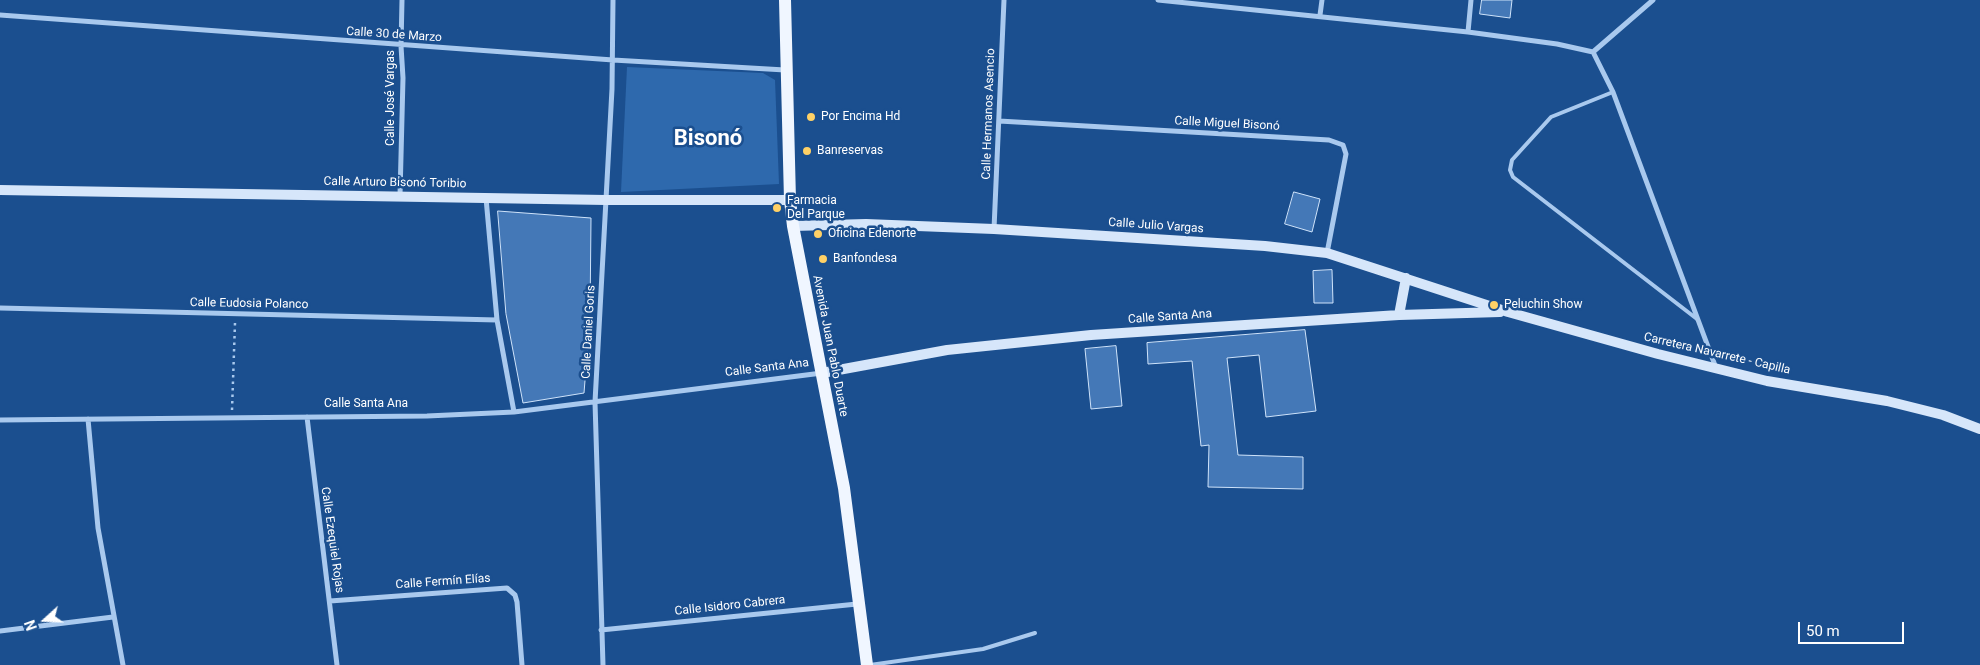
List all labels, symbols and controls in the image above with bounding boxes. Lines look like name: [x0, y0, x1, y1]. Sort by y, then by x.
street label: Calle 30 de Marzo: [346, 24, 442, 46]
street label: Calle Hermanos Asencio: [980, 48, 998, 180]
street label: Calle José Vargas: [384, 50, 398, 146]
place label: Por Encima Hd: [821, 110, 900, 124]
marker: Por Encima Hd: [805, 111, 817, 123]
street label: Calle Miguel Bisonó: [1174, 114, 1280, 134]
district label: Bisonó: [674, 126, 742, 152]
place label: Banreservas: [817, 144, 883, 158]
marker: Banreservas: [801, 145, 813, 157]
street label: Calle Arturo Bisonó Toribio: [323, 175, 467, 191]
place label: Farmacia Del Parque: [787, 194, 845, 222]
marker: Farmacia Del Parque: [771, 202, 783, 214]
street label: Calle Julio Vargas: [1108, 215, 1204, 237]
place label: Oficina Edenorte: [828, 227, 916, 241]
marker: Oficina Edenorte: [812, 228, 824, 240]
place label: Banfondesa: [833, 252, 897, 266]
marker: Banfondesa: [817, 253, 829, 265]
street label: Avenida Juan Pablo Duarte: [809, 274, 851, 418]
street label: Calle Daniel Goris: [579, 285, 599, 379]
street label: Calle Eudosia Polanco: [190, 296, 308, 312]
place label: Peluchin Show: [1504, 298, 1582, 312]
marker: Peluchin Show: [1488, 299, 1500, 311]
street label: Calle Santa Ana: [1127, 307, 1213, 327]
street label: Carretera Navarrete - Capilla: [1642, 330, 1792, 378]
street label: Calle Santa Ana: [724, 356, 810, 380]
street label: Calle Santa Ana: [324, 397, 408, 411]
street label: Calle Ezequiel Rojas: [317, 486, 347, 594]
street label: Calle Fermín Elías: [395, 572, 491, 592]
street label: Calle Isidoro Cabrera: [674, 593, 786, 619]
north arrow: [20, 595, 70, 645]
scale bar: [1800, 612, 1906, 644]
text: N: [22, 618, 40, 633]
text: 50 m: [1806, 622, 1840, 640]

